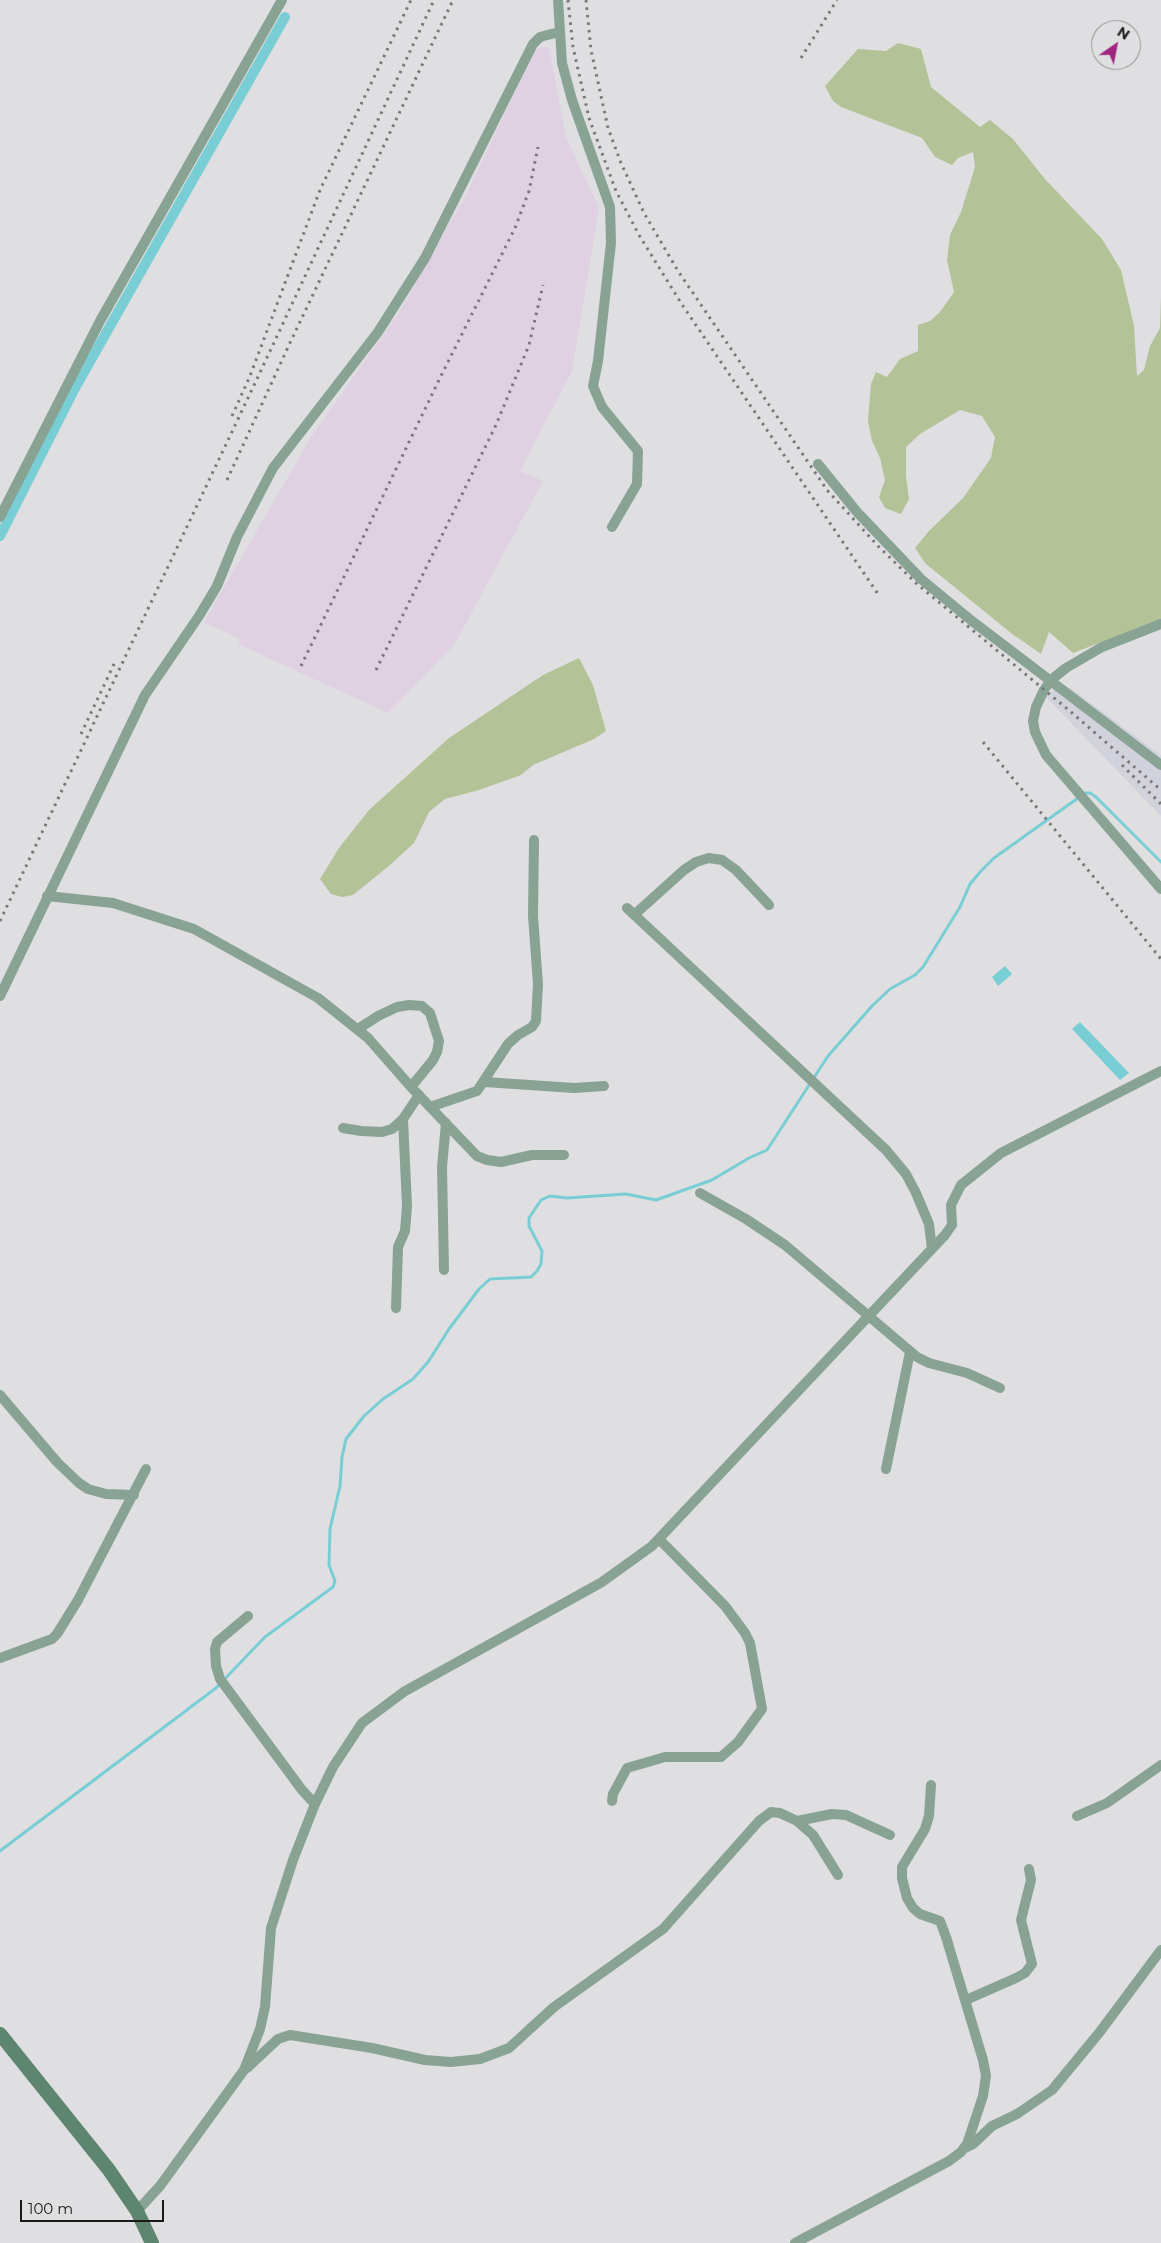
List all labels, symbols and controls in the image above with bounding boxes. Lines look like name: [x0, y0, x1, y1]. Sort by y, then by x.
north arrow: [1091, 20, 1141, 70]
text: N: [1114, 23, 1133, 44]
scale bar: [22, 2190, 166, 2222]
text: 100 m: [28, 2199, 73, 2218]

